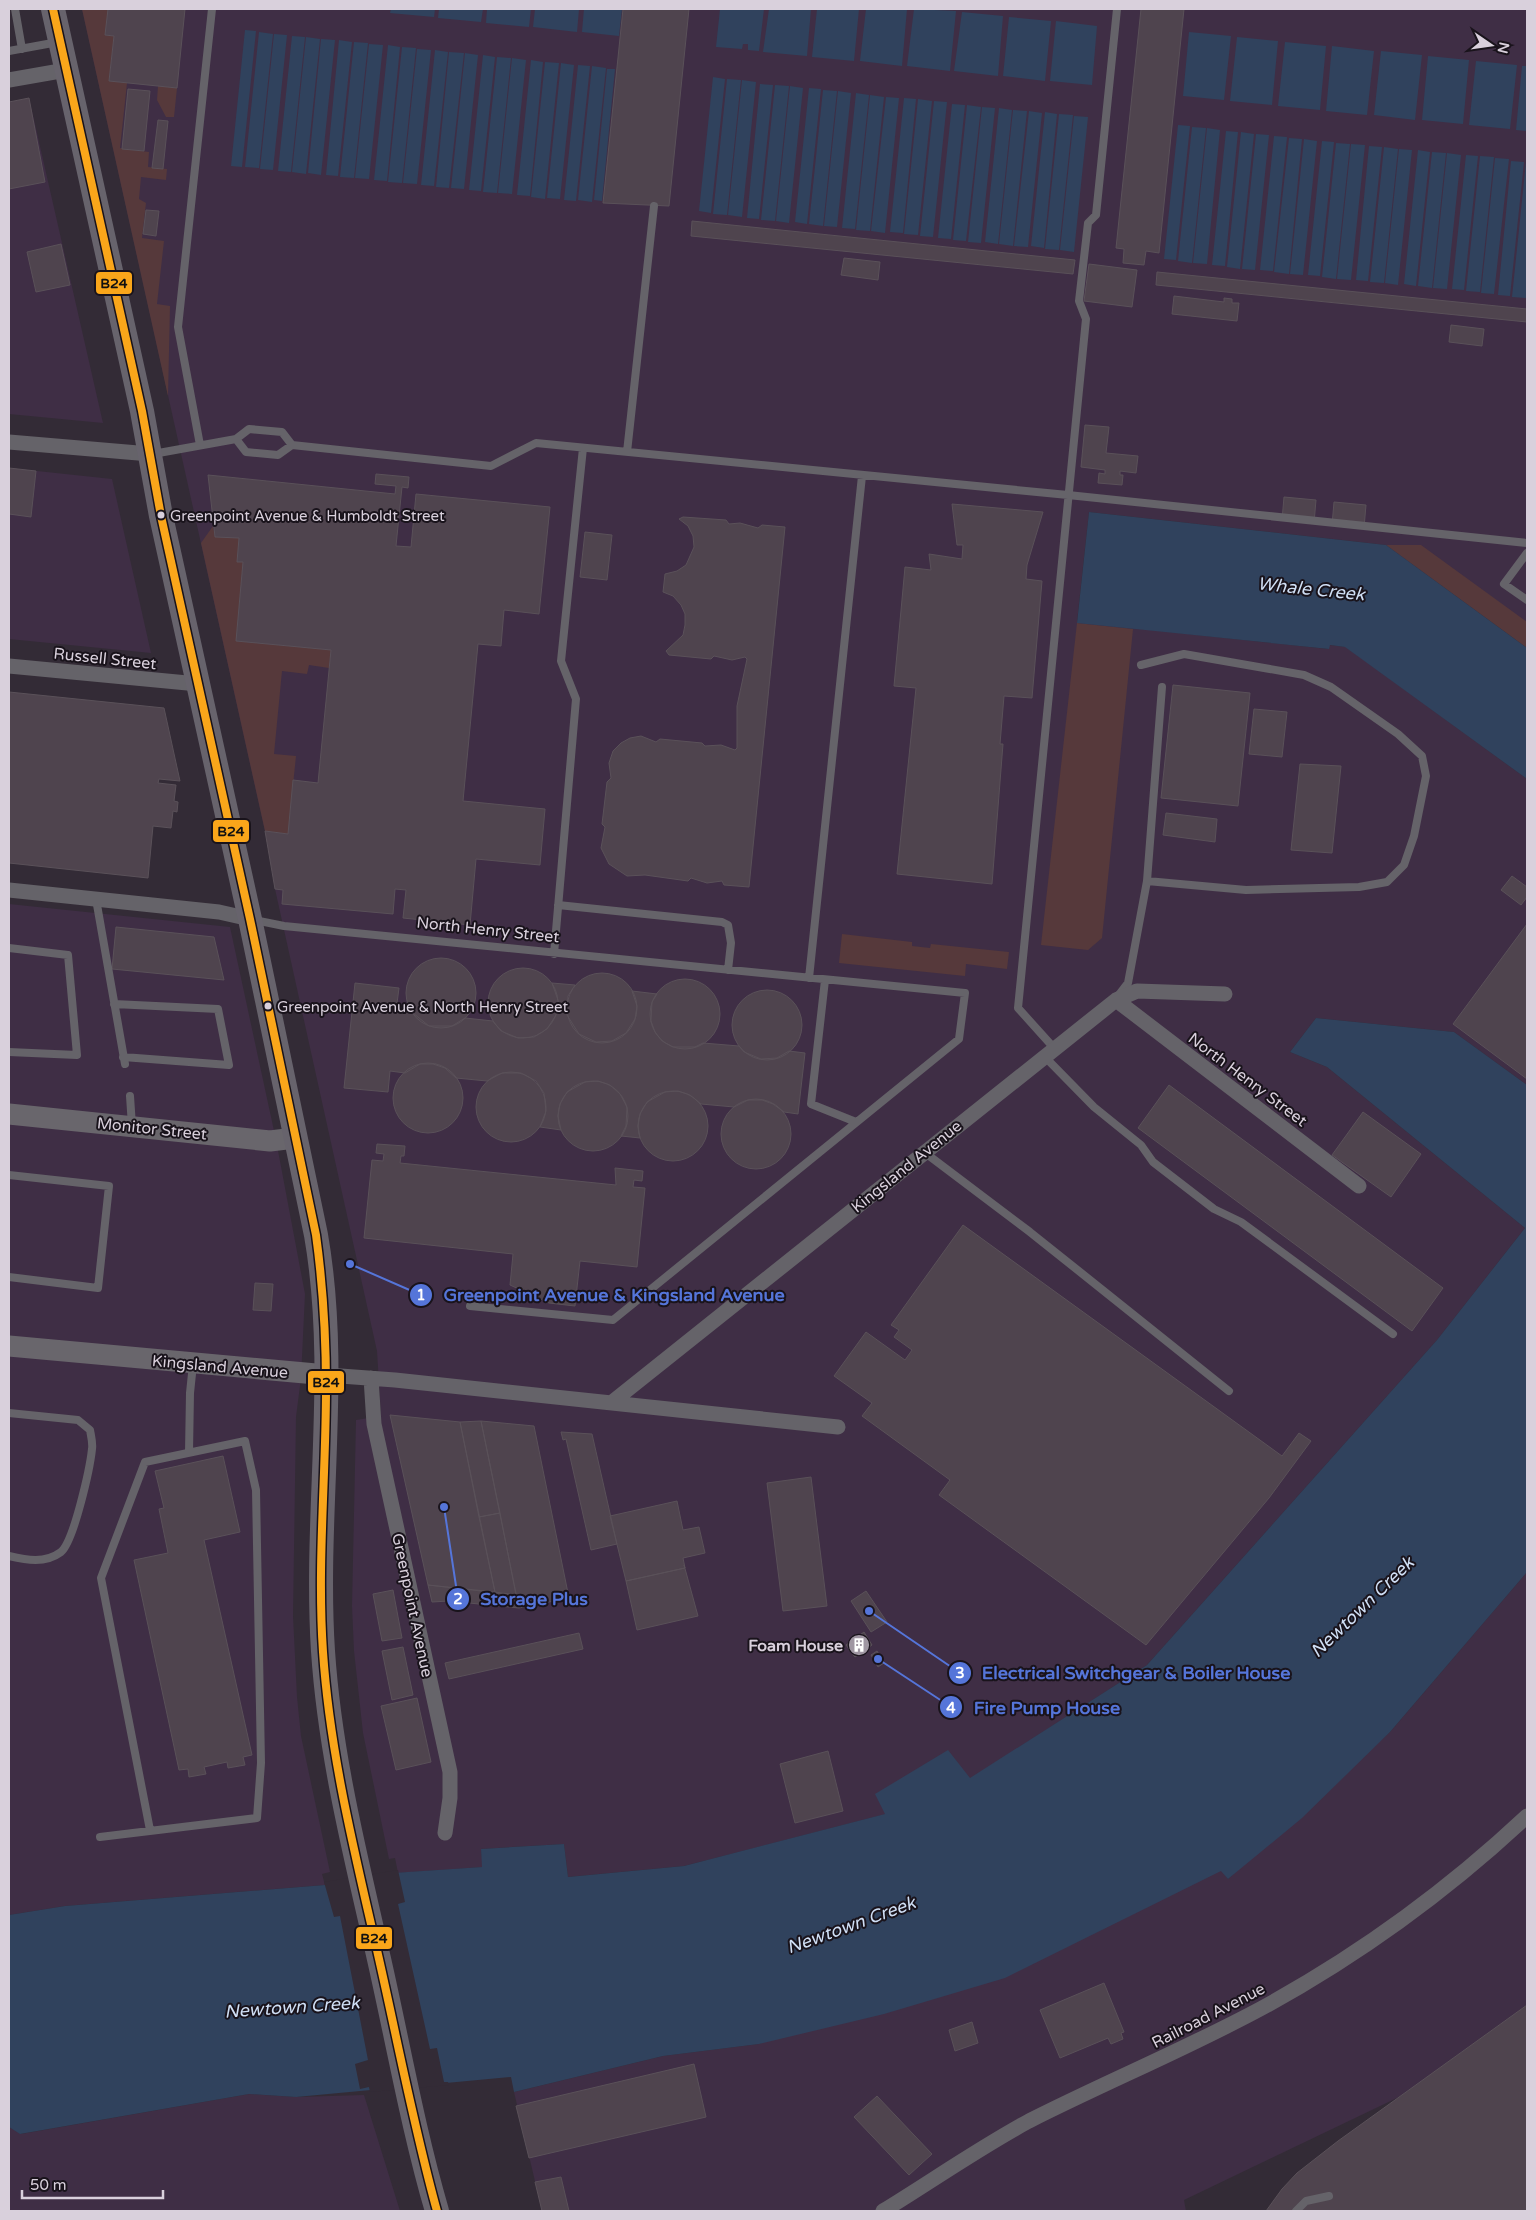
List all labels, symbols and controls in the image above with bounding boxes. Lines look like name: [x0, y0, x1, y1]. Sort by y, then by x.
north arrow: [1466, 20, 1516, 70]
text: N: [1494, 40, 1513, 55]
line badge: B24: [95, 271, 133, 295]
text: B24: [100, 275, 128, 292]
place label: Greenpoint Avenue & Humboldt Street: [170, 507, 445, 525]
marker: Greenpoint Avenue & Humboldt Street: [156, 510, 166, 520]
water label: Whale Creek: [1256, 572, 1367, 606]
street label: Russell Street: [52, 644, 157, 674]
line badge: B24: [212, 819, 250, 843]
text: B24: [217, 823, 245, 840]
street label: North Henry Street: [415, 913, 560, 947]
place label: Greenpoint Avenue & North Henry Street: [277, 998, 568, 1016]
marker: Greenpoint Avenue & North Henry Street: [263, 1001, 273, 1011]
street label: North Henry Street: [1184, 1029, 1311, 1131]
street label: Monitor Street: [96, 1113, 208, 1145]
street label: Kingsland Avenue: [847, 1116, 966, 1217]
callout: Greenpoint Avenue & Kingsland Avenue: [409, 1279, 795, 1312]
text: Greenpoint Avenue & Kingsland Avenue: [443, 1284, 785, 1306]
text: 1: [416, 1286, 426, 1304]
street label: Kingsland Avenue: [151, 1351, 289, 1383]
line badge: B24: [307, 1370, 345, 1394]
text: B24: [312, 1374, 340, 1391]
street label: Greenpoint Avenue: [387, 1531, 437, 1679]
water label: Newtown Creek: [1306, 1551, 1419, 1662]
callout: Storage Plus: [445, 1582, 598, 1615]
text: Storage Plus: [480, 1588, 588, 1610]
text: 2: [453, 1590, 463, 1608]
building icon: Foam House: [847, 1633, 871, 1657]
place label: Foam House: [748, 1636, 843, 1656]
callout: Electrical Switchgear & Boiler House: [947, 1657, 1301, 1690]
text: Electrical Switchgear & Boiler House: [982, 1662, 1290, 1684]
text: 3: [955, 1664, 965, 1682]
callout: Fire Pump House: [939, 1691, 1130, 1724]
text: Fire Pump House: [974, 1697, 1120, 1719]
text: 4: [946, 1699, 956, 1717]
water label: Newtown Creek: [784, 1891, 920, 1959]
line badge: B24: [355, 1926, 393, 1950]
text: B24: [360, 1930, 388, 1947]
street label: Railroad Avenue: [1148, 1979, 1268, 2053]
water label: Newtown Creek: [224, 1991, 362, 2023]
scale bar: [22, 2168, 164, 2200]
text: 50 m: [30, 2176, 67, 2194]

